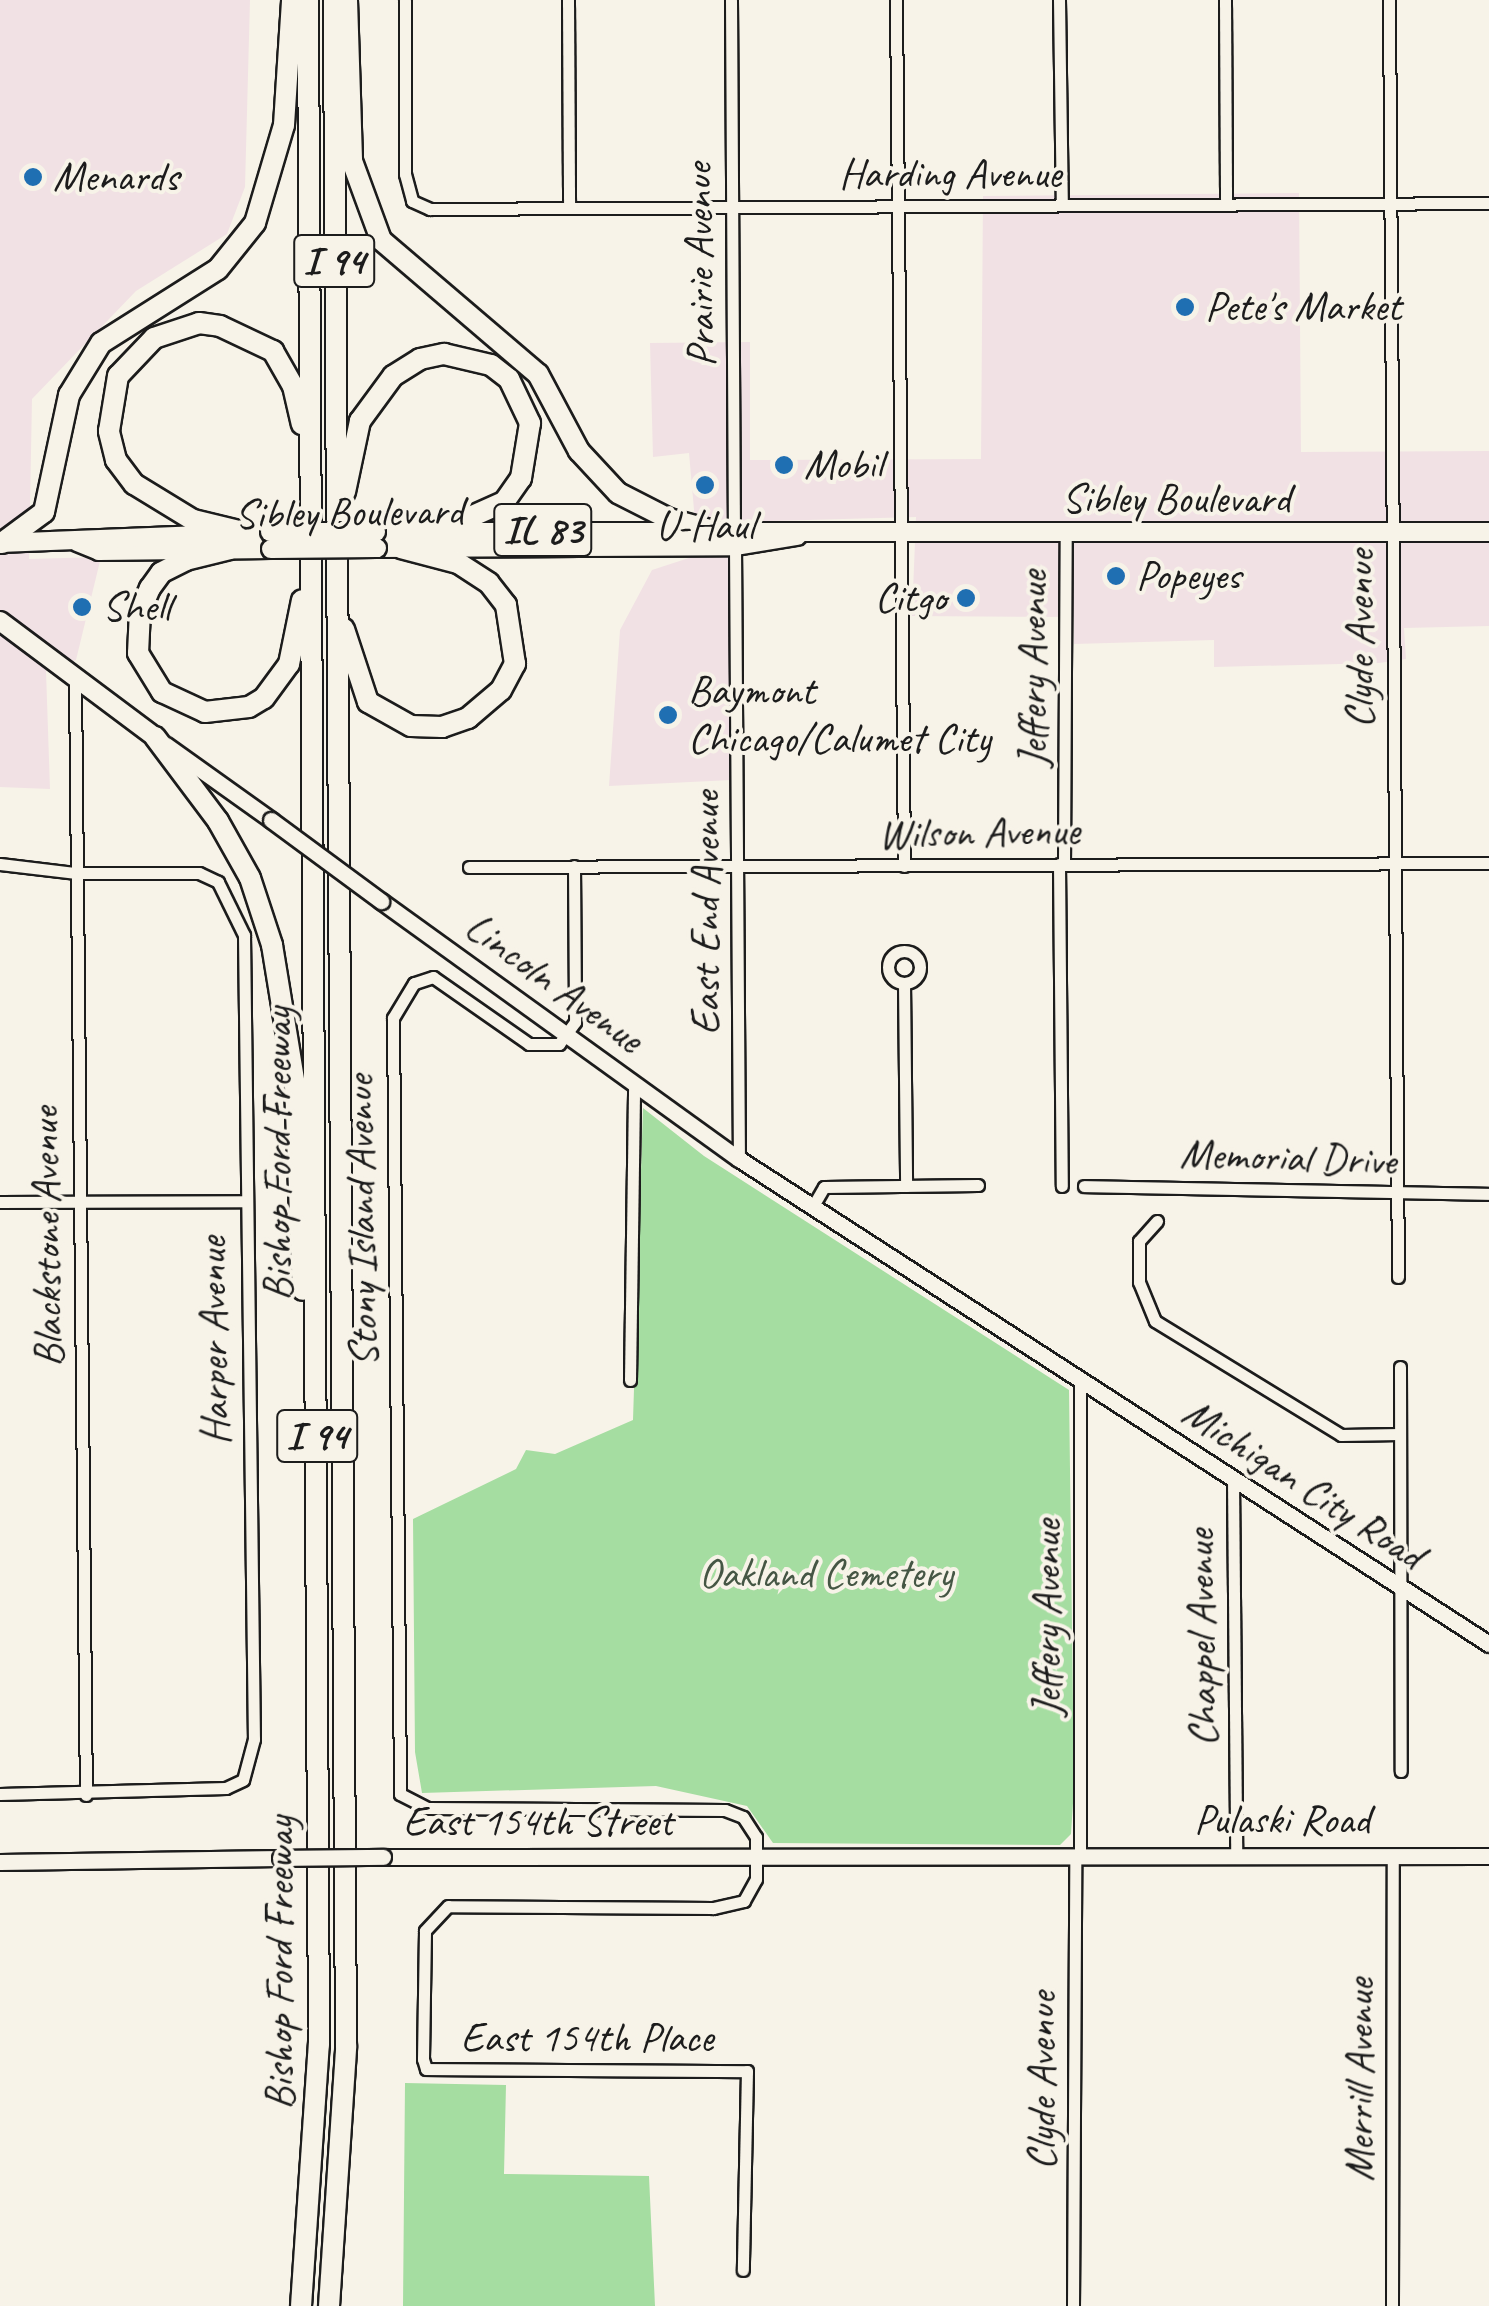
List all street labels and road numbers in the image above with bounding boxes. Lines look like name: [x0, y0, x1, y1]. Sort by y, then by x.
street label: Harding Avenue: [839, 149, 1061, 199]
street label: Prairie Avenue: [673, 163, 727, 367]
road number: I 94: [292, 226, 376, 296]
street label: Sibley Boulevard: [1061, 474, 1291, 524]
street label: Sibley Boulevard: [234, 486, 464, 540]
road number: IL 83: [493, 495, 593, 565]
street label: Clyde Avenue: [1335, 550, 1385, 728]
street label: Jeffery Avenue: [1008, 571, 1058, 767]
street label: East End Avenue: [681, 791, 731, 1035]
street label: Wilson Avenue: [878, 806, 1080, 860]
street label: Lincoln Avenue: [455, 902, 653, 1064]
street label: Bishop Ford Freeway: [253, 1007, 303, 1301]
street label: Stony Island Avenue: [334, 1075, 390, 1367]
street label: Blackstone Avenue: [20, 1107, 74, 1367]
street label: Memorial Drive: [1179, 1129, 1397, 1187]
street label: Harper Avenue: [187, 1236, 241, 1446]
street label: Michigan City Road: [1173, 1387, 1433, 1581]
road number: I 94: [274, 1401, 360, 1471]
street label: Jeffery Avenue: [1022, 1520, 1072, 1716]
street label: Chappel Avenue: [1175, 1529, 1229, 1747]
street label: Pulaski Road: [1194, 1795, 1370, 1845]
street label: East 154th Street: [403, 1797, 673, 1847]
street label: Bishop Ford Freeway: [255, 1816, 305, 2110]
street label: Merrill Avenue: [1335, 1979, 1385, 2181]
street label: Clyde Avenue: [1017, 1992, 1067, 2170]
street label: East 154th Place: [461, 2013, 713, 2063]

